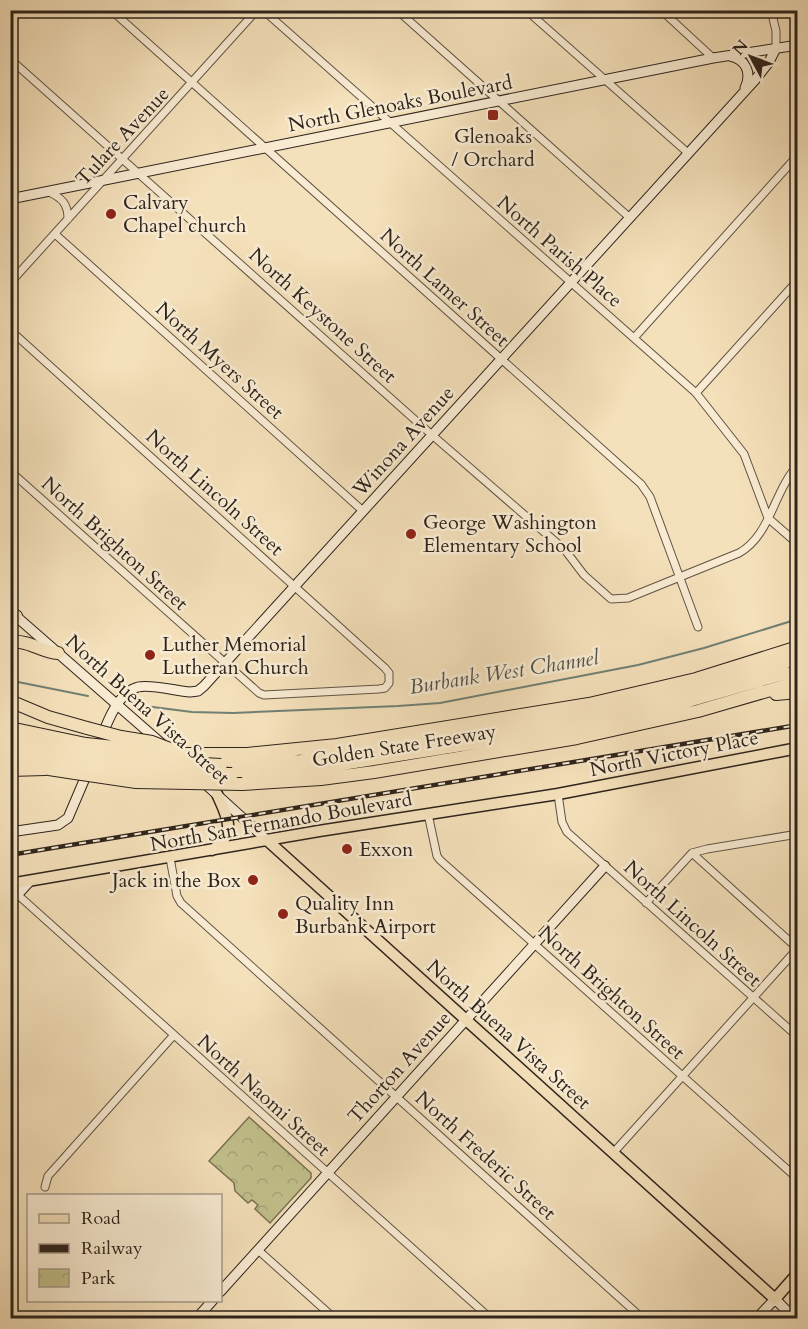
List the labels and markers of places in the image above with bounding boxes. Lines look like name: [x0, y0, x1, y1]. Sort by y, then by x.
marker: Glenoaks / Orchard: [486, 108, 500, 122]
place label: Glenoaks / Orchard: [451, 123, 535, 173]
place label: Calvary Chapel church: [123, 189, 247, 239]
marker: Calvary Chapel church: [104, 207, 118, 221]
place label: George Washington Elementary School: [423, 509, 597, 559]
marker: George Washington Elementary School: [404, 527, 418, 541]
place label: Luther Memorial Lutheran Church: [162, 631, 309, 681]
marker: Luther Memorial Lutheran Church: [143, 648, 157, 662]
place label: Exxon: [359, 836, 414, 863]
marker: Exxon: [340, 842, 354, 856]
place label: Jack in the Box: [109, 867, 241, 894]
marker: Jack in the Box: [246, 873, 260, 887]
place label: Quality Inn Burbank Airport: [295, 890, 437, 940]
marker: Quality Inn Burbank Airport: [276, 907, 290, 921]

